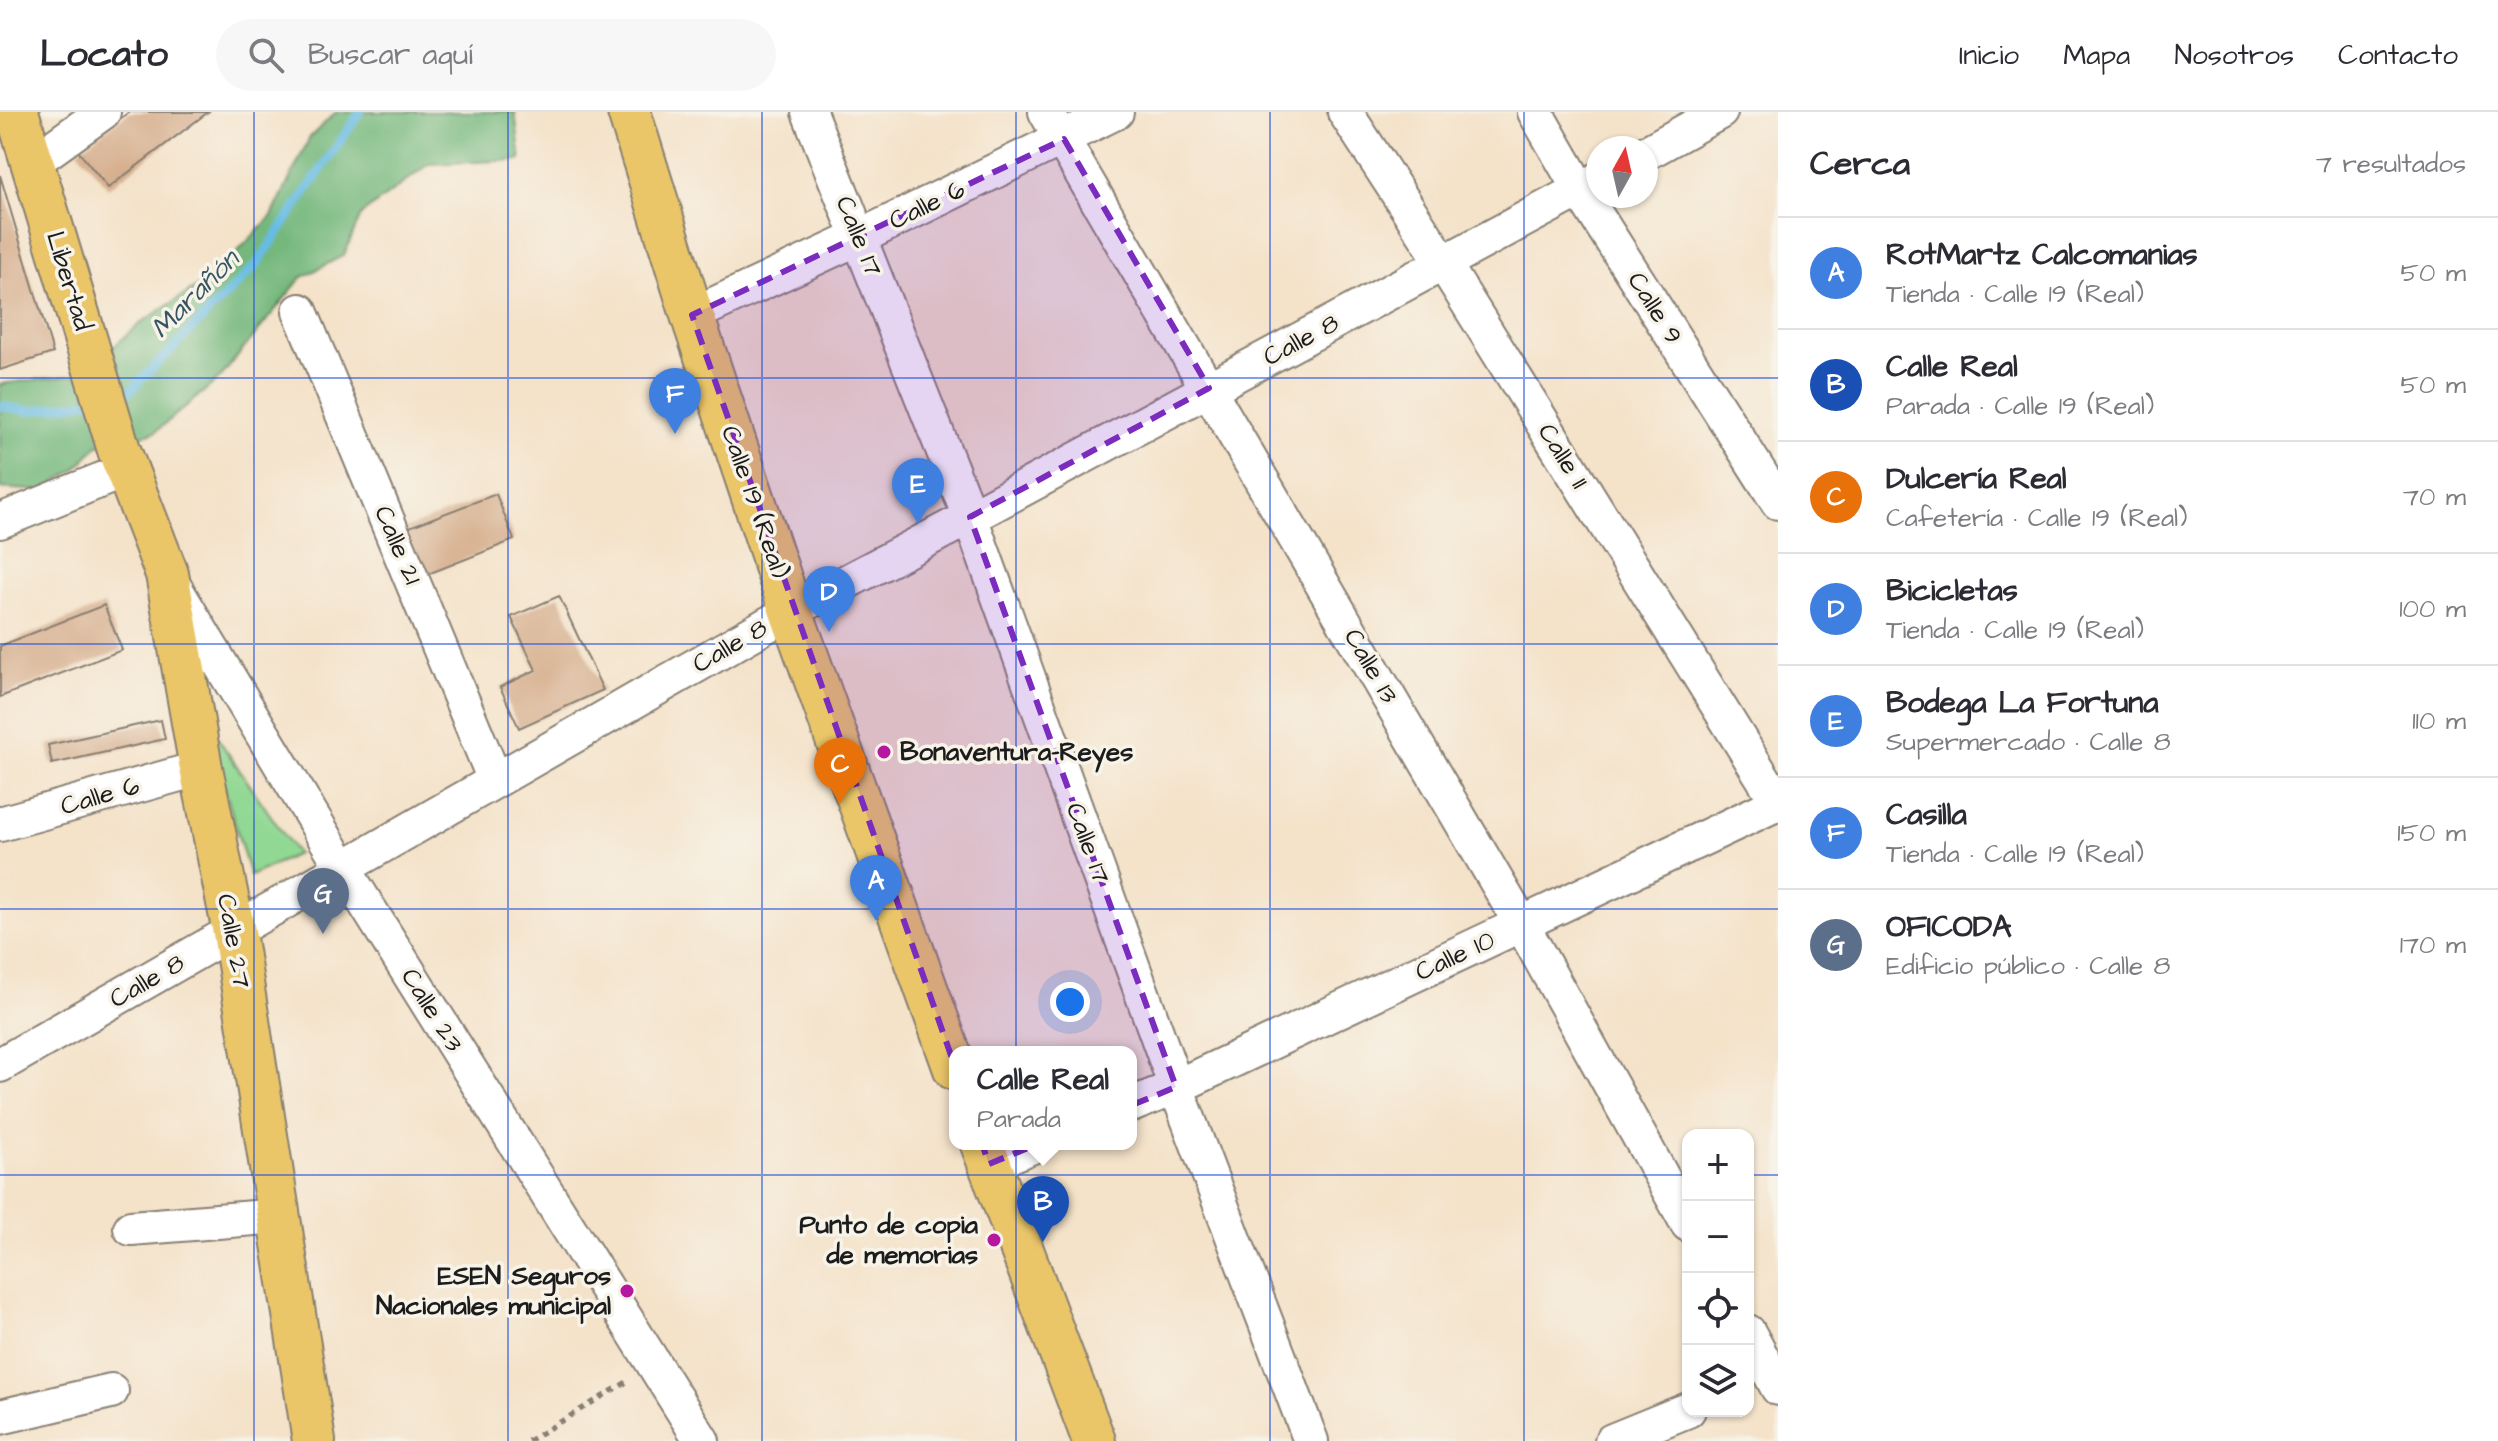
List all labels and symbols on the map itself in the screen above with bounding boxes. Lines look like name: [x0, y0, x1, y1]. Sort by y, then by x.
north arrow: [1586, 136, 1658, 208]
street label: Calle 6: [883, 171, 971, 239]
street label: Calle 17: [827, 190, 891, 282]
street label: Libertad: [37, 227, 101, 335]
water label: Marañón: [142, 240, 249, 347]
street label: Calle 9: [1619, 265, 1691, 351]
street label: Calle 8: [1257, 305, 1345, 375]
pin: F: [649, 368, 701, 434]
street label: Calle 11: [1529, 416, 1597, 496]
street label: Calle 19 (Real): [712, 421, 798, 583]
pin: E: [892, 458, 944, 524]
street label: Calle 21: [365, 500, 431, 590]
pin: D: [803, 566, 855, 632]
street label: Calle 8: [686, 610, 774, 682]
street label: Calle 13: [1335, 622, 1407, 710]
place label: Bonaventura-Reyes: [900, 734, 1133, 773]
pin: C: [814, 738, 866, 804]
marker: Bonaventura-Reyes: [875, 743, 893, 761]
street label: Calle 6: [56, 768, 144, 824]
street label: Calle 17: [1057, 798, 1119, 888]
pin: A: [850, 855, 902, 921]
pin: G: [297, 868, 349, 934]
street label: Calle 27: [208, 891, 260, 991]
street label: Calle 10: [1409, 922, 1501, 990]
street label: Calle 8: [103, 945, 191, 1017]
street label: Calle 23: [392, 961, 472, 1059]
your location: [1050, 982, 1090, 1022]
pin: B: [1017, 1176, 1069, 1242]
place label: Punto de copia de memorias: [799, 1207, 979, 1273]
marker: Punto de copia de memorias: [985, 1231, 1003, 1249]
place label: ESEN Seguros Nacionales municipal: [376, 1258, 611, 1324]
marker: ESEN Seguros Nacionales municipal: [618, 1282, 636, 1300]

